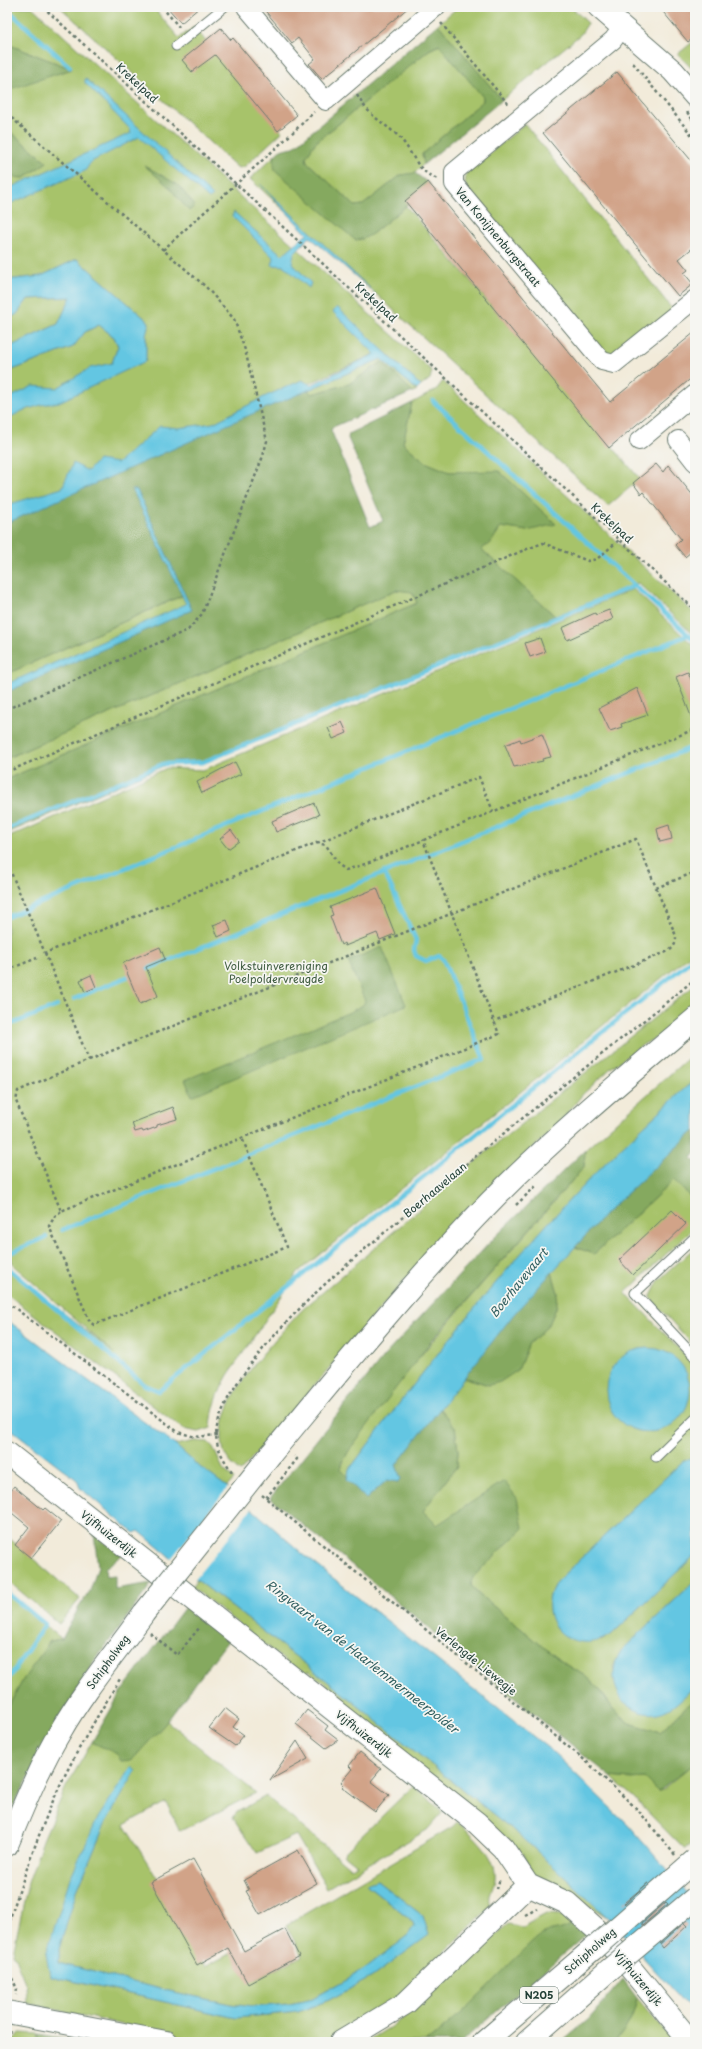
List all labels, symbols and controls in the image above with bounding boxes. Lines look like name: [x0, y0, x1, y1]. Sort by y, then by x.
street label: Krekelpad: [112, 59, 162, 107]
street label: Van Konijnenburgstraat: [452, 183, 546, 291]
street label: Krekelpad: [351, 278, 401, 326]
street label: Krekelpad: [587, 499, 637, 547]
park label: Volkstuinvereniging Poelpoldervreugde: [224, 957, 328, 987]
street label: Boerhaavelaan: [399, 1158, 470, 1221]
water label: Boerhavevaart: [485, 1242, 553, 1321]
street label: Vijfhuizerdijk: [77, 1506, 142, 1562]
water label: Ringvaart van de Haarlemmermeerpolder: [262, 1575, 464, 1738]
street label: Verlengde Liewegje: [432, 1622, 521, 1699]
street label: Schipholweg: [82, 1631, 133, 1693]
street label: Vijfhuizerdijk: [332, 1706, 397, 1762]
street label: Schipholweg: [560, 1923, 619, 1978]
street label: Vijfhuizerdijk: [610, 1946, 667, 2010]
road number: N205: [520, 1987, 558, 2003]

